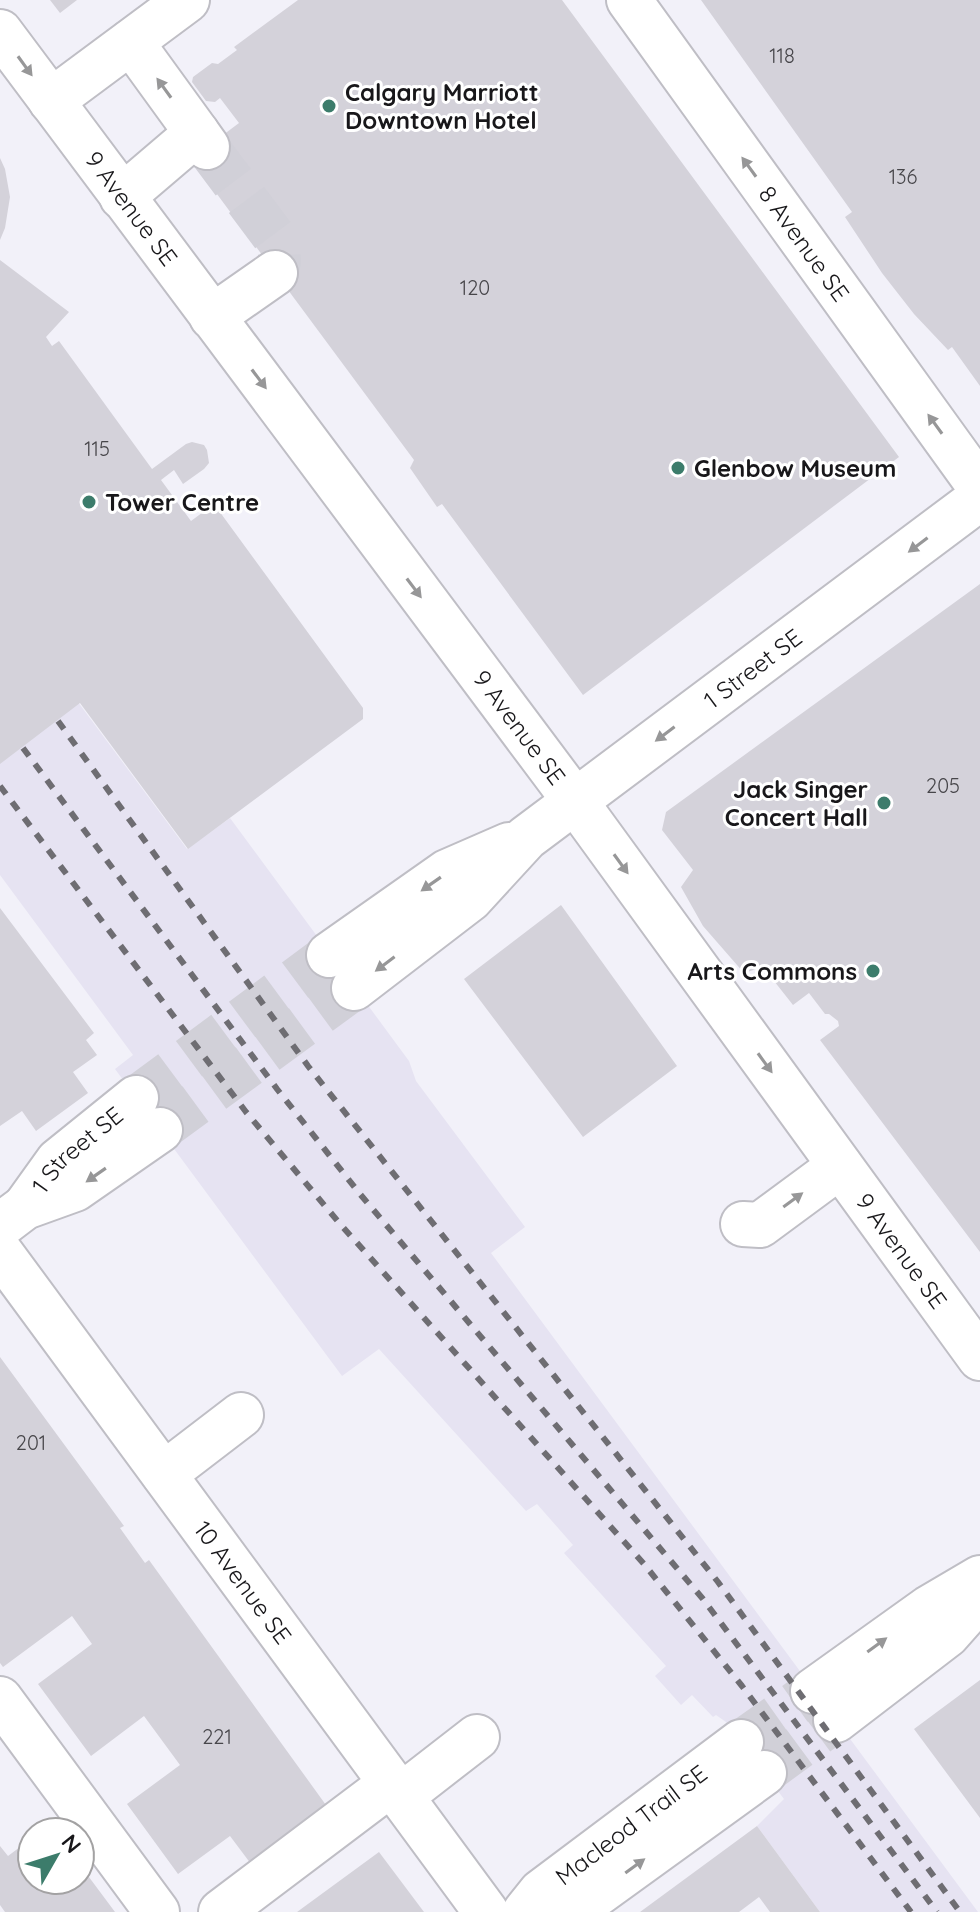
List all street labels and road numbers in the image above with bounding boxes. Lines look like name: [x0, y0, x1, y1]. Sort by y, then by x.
street label: 9 Avenue SE: [79, 145, 184, 272]
street label: 8 Avenue SE: [753, 180, 856, 307]
street label: 1 Street SE: [698, 622, 807, 715]
street label: 9 Avenue SE: [467, 664, 572, 791]
street label: 1 Street SE: [25, 1100, 129, 1199]
street label: 9 Avenue SE: [850, 1187, 954, 1314]
street label: 10 Avenue SE: [188, 1515, 298, 1650]
street label: Macleod Trail SE: [549, 1758, 713, 1891]

